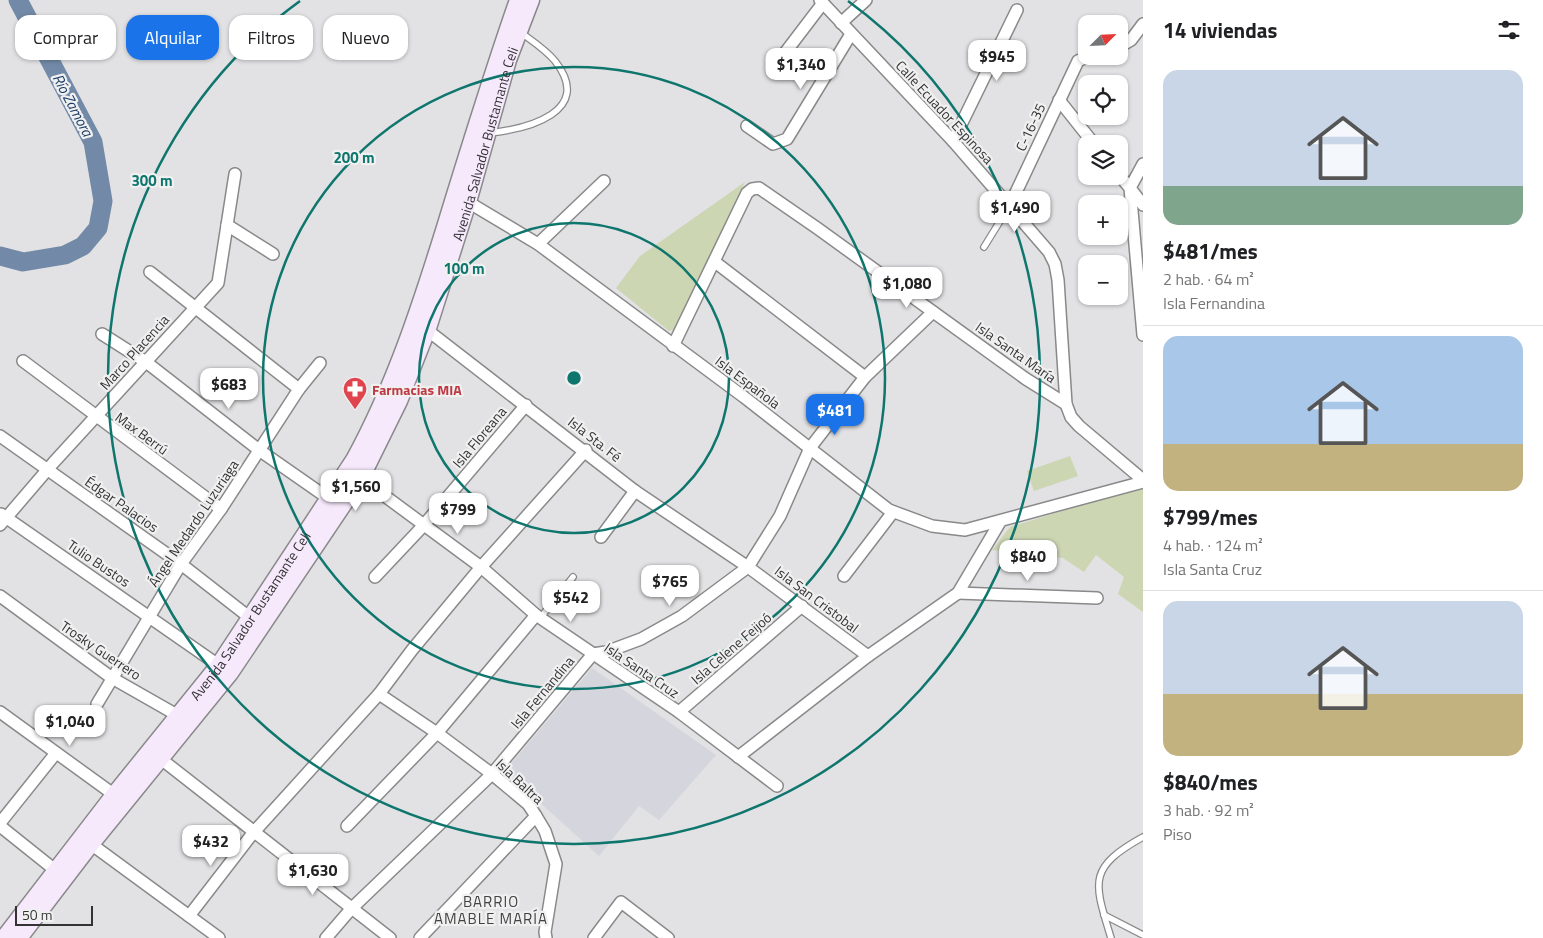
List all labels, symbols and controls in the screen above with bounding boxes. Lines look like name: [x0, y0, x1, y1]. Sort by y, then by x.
text: 14 viviendas: [1163, 14, 1277, 46]
chip: Comprar: [15, 15, 116, 60]
chip: Alquilar: [126, 15, 219, 60]
chip: Filtros: [229, 15, 313, 60]
chip: Nuevo: [323, 15, 408, 60]
north arrow: [1078, 15, 1128, 65]
map controls: [1078, 15, 1128, 305]
icon: filters: [1495, 16, 1523, 44]
pin: $945: [967, 39, 1027, 82]
street label: Avenida Salvador Bustamante Celi: [446, 44, 523, 243]
text: $945: [979, 44, 1015, 68]
pin: $1,340: [760, 48, 842, 90]
text: $1,340: [776, 52, 826, 76]
street label: Calle Ecuador Espinosa: [891, 55, 999, 169]
water label: Río Zamora: [47, 70, 100, 142]
button: locate: [1078, 75, 1128, 125]
street label: C-16-35: [1010, 99, 1050, 154]
icon: home: [1298, 103, 1388, 193]
button: layers: [1078, 135, 1128, 185]
text: 200 m: [333, 146, 375, 169]
text: 300 m: [131, 169, 173, 192]
pin: $1,490: [974, 190, 1056, 233]
text: $1,490: [990, 195, 1040, 219]
button: +: [1078, 195, 1128, 245]
text: $481/mes: [1163, 235, 1258, 267]
button: −: [1078, 255, 1128, 305]
text: 100 m: [443, 257, 485, 280]
pin: $1,080: [866, 266, 948, 309]
text: 2 hab. · 64 m²: [1163, 267, 1254, 291]
text: $1,080: [882, 271, 932, 295]
text: Isla Fernandina: [1163, 291, 1265, 315]
street label: Marco Placencia: [94, 310, 174, 394]
street label: Isla Santa María: [971, 316, 1061, 388]
street label: Isla Española: [711, 350, 785, 414]
pin: $683: [199, 368, 259, 410]
icon: home: [1298, 368, 1388, 458]
centre of rings: [565, 369, 583, 387]
text: $683: [211, 372, 247, 396]
pharmacy icon: Farmacias MIA: [342, 376, 368, 410]
place label: Farmacias MIA: [372, 379, 462, 400]
pin: $481: [805, 394, 865, 436]
text: $481: [817, 398, 853, 422]
street label: Isla Floreana: [447, 402, 511, 472]
street label: Max Berrú: [111, 407, 173, 459]
street label: Isla Sta. Fé: [564, 411, 626, 467]
street label: Ángel Medardo Luzuriaga: [143, 455, 243, 591]
pin: $1,560: [315, 470, 397, 512]
street label: Édgar Palacios: [81, 471, 163, 537]
text: $1,560: [331, 474, 381, 498]
pin: $799: [428, 492, 488, 535]
text: $799: [440, 497, 476, 521]
text: $799/mes: [1163, 501, 1258, 533]
street label: Avenida Salvador Bustamante Celi: [184, 527, 315, 704]
text: 4 hab. · 124 m²: [1163, 533, 1263, 557]
street label: Tulio Bustos: [63, 534, 135, 592]
pin: $840: [998, 540, 1058, 582]
text: $840: [1010, 544, 1046, 568]
text: Isla Santa Cruz: [1163, 557, 1262, 581]
street label: Isla San Cristobal: [771, 560, 863, 638]
pin: $765: [640, 564, 700, 607]
text: $765: [652, 569, 688, 593]
pin: $542: [541, 580, 601, 623]
text: $542: [553, 585, 589, 609]
street label: Isla Celene Feijoó: [686, 607, 776, 689]
street label: Trosky Guerrero: [57, 615, 145, 685]
icon: home: [1298, 633, 1388, 723]
street label: Isla Santa Cruz: [600, 637, 684, 703]
street label: Isla Fernandina: [505, 651, 579, 733]
pin: $1,040: [29, 704, 111, 747]
text: $1,040: [45, 709, 95, 733]
street label: Isla Baltra: [491, 753, 549, 809]
text: $840/mes: [1163, 766, 1258, 798]
text: 3 hab. · 92 m²: [1163, 798, 1254, 822]
text: Piso: [1163, 822, 1192, 846]
pin: $432: [181, 824, 241, 867]
text: $432: [193, 829, 229, 853]
pin: $1,630: [272, 854, 354, 896]
text: $1,630: [288, 858, 338, 882]
district label: BARRIO AMABLE MARÍA: [434, 890, 548, 930]
scale bar: [15, 903, 92, 926]
text: 50 m: [22, 904, 52, 925]

